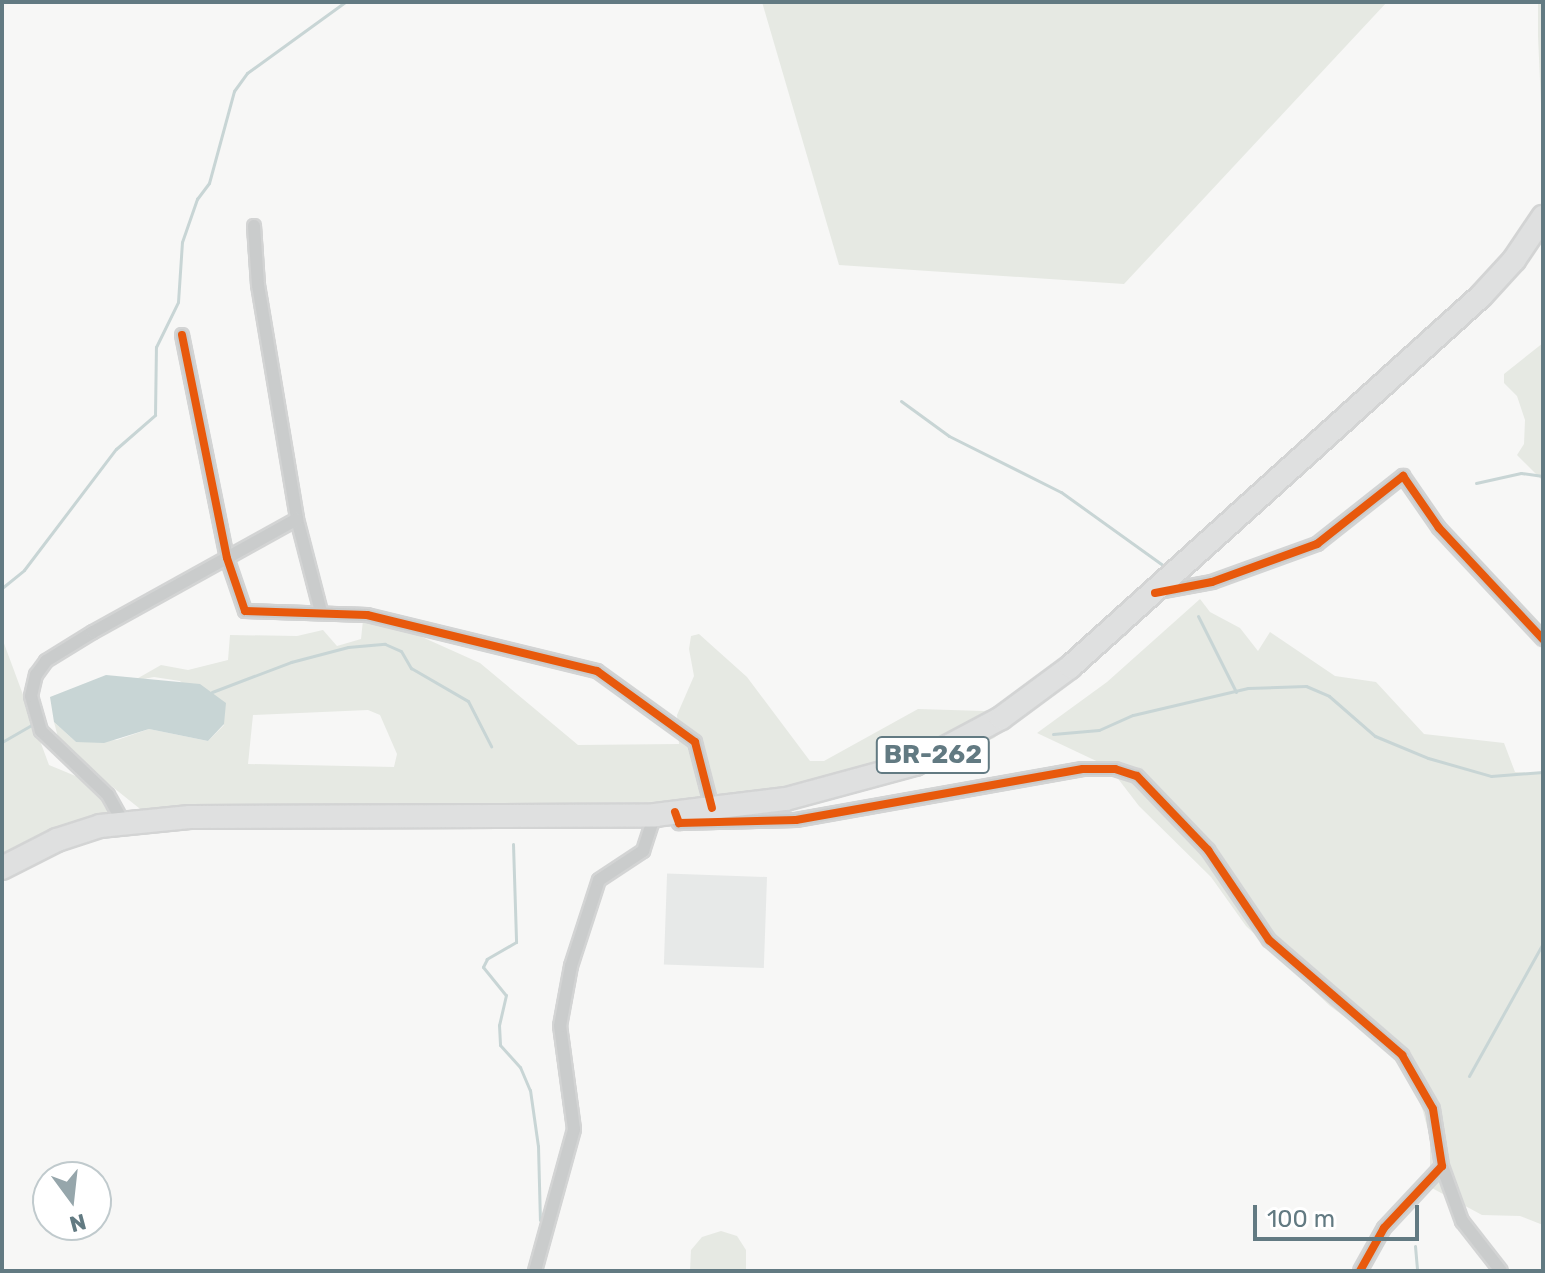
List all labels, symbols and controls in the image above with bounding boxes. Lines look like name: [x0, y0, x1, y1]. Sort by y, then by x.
road number: BR-262: [875, 733, 991, 777]
north arrow: [32, 1161, 112, 1241]
scale bar: [1257, 1189, 1423, 1239]
text: 100 m: [1267, 1205, 1335, 1233]
text: N: [67, 1208, 89, 1238]

